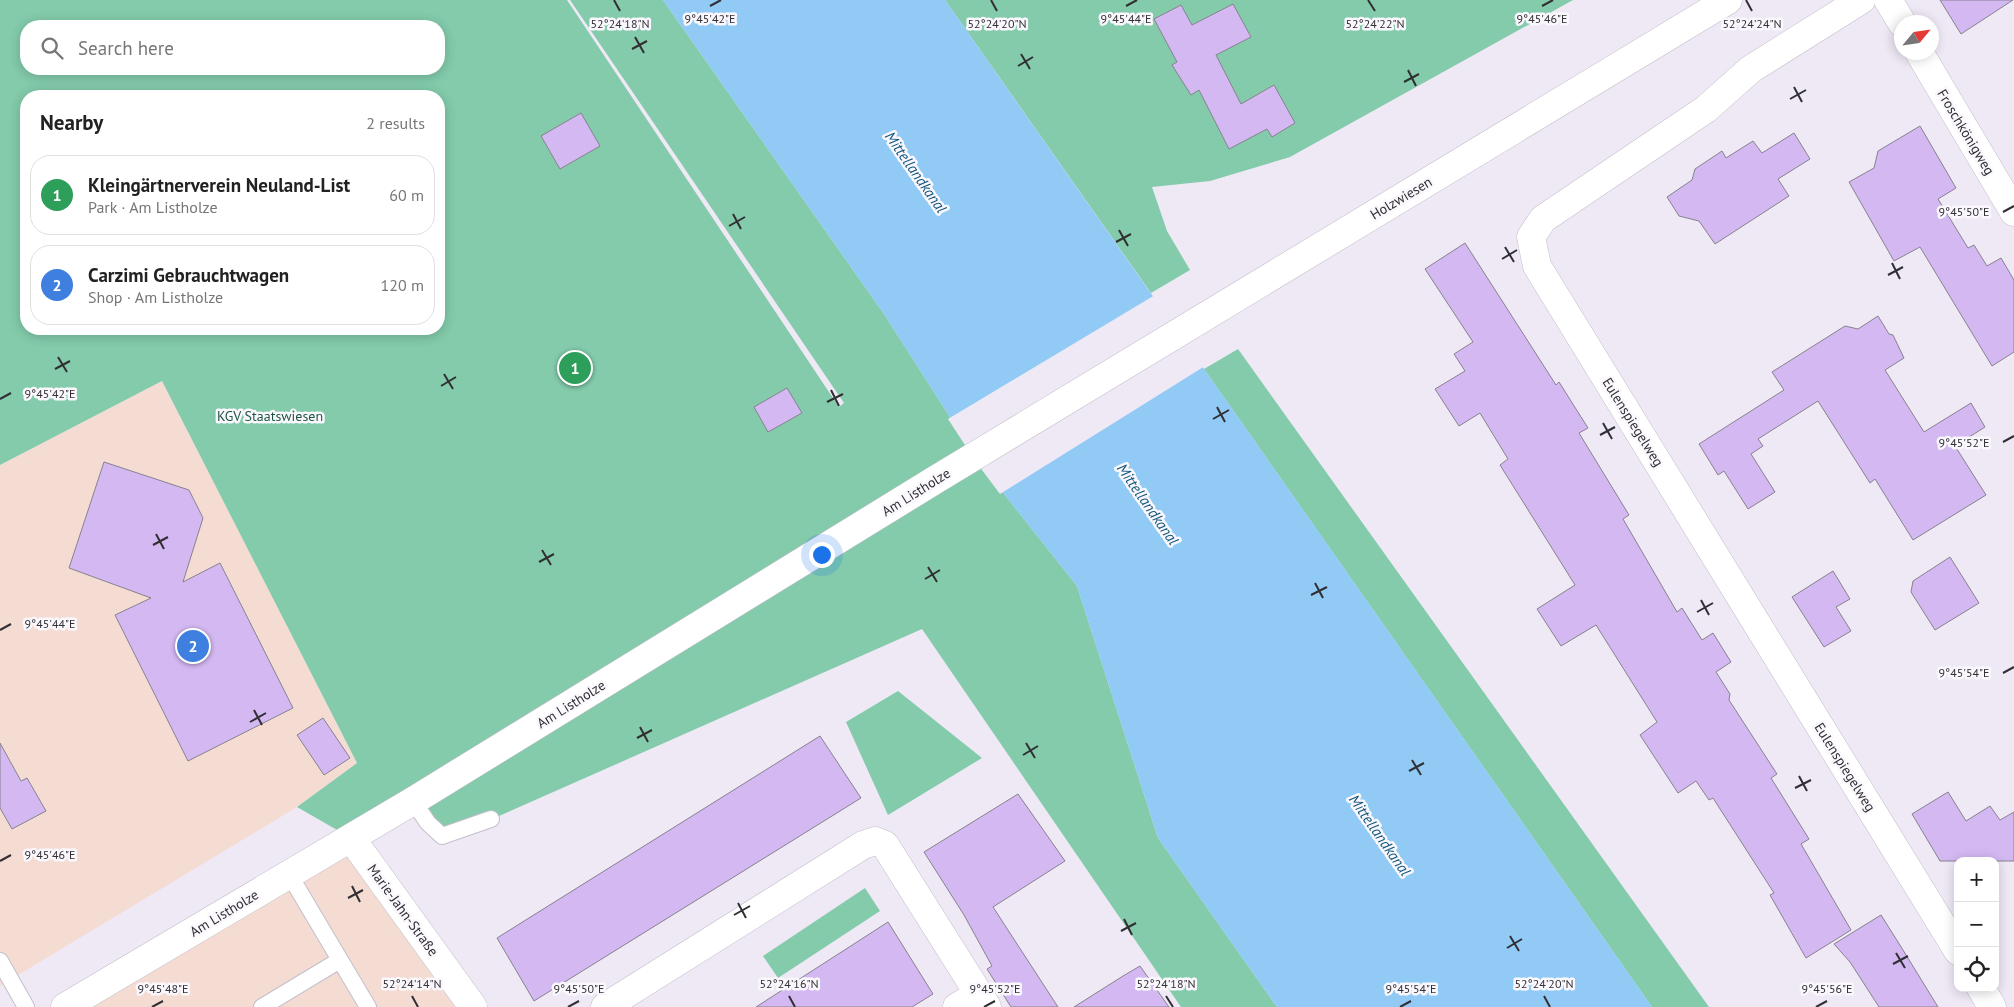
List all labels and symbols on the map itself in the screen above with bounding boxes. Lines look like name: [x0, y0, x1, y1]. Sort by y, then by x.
text: 9°45'42"E: [685, 11, 735, 26]
text: 9°45'44"E: [1101, 11, 1151, 26]
text: 9°45'46"E: [1517, 11, 1567, 26]
north arrow: [1894, 15, 1939, 60]
text: 52°24'18"N: [590, 16, 650, 31]
text: 52°24'20"N: [967, 16, 1027, 31]
text: 52°24'22"N: [1345, 16, 1405, 31]
text: 52°24'24"N: [1722, 16, 1782, 31]
street label: Froschkönigweg: [1933, 86, 1999, 178]
water label: Mittellandkanal: [881, 128, 951, 216]
street label: Holzwiesen: [1367, 172, 1435, 224]
text: 9°45'50"E: [1939, 204, 1989, 219]
pin: 1: [559, 349, 591, 387]
street label: Eulenspiegelweg: [1598, 374, 1668, 470]
text: 9°45'42"E: [25, 386, 75, 401]
park label: KGV Staatswiesen: [217, 407, 323, 425]
text: 9°45'52"E: [1939, 435, 1989, 450]
water label: Mittellandkanal: [1113, 460, 1183, 548]
street label: Am Listholze: [878, 464, 954, 520]
your location: [809, 542, 835, 568]
text: 9°45'44"E: [25, 616, 75, 631]
pin: 2: [177, 627, 209, 665]
text: 9°45'54"E: [1939, 665, 1989, 680]
street label: Am Listholze: [533, 676, 609, 732]
street label: Eulenspiegelweg: [1810, 719, 1880, 815]
water label: Mittellandkanal: [1345, 791, 1415, 879]
text: 9°45'46"E: [25, 847, 75, 862]
street label: Marie-Jahn-Straße: [364, 860, 442, 960]
street label: Am Listholze: [186, 885, 262, 941]
text: 52°24'14"N: [382, 976, 442, 991]
text: 52°24'16"N: [759, 976, 819, 991]
text: 52°24'18"N: [1136, 976, 1196, 991]
text: 52°24'20"N: [1514, 976, 1574, 991]
text: 9°45'48"E: [138, 981, 188, 996]
text: 9°45'50"E: [554, 981, 604, 996]
text: 9°45'52"E: [970, 981, 1020, 996]
text: 9°45'54"E: [1386, 981, 1436, 996]
text: 9°45'56"E: [1802, 981, 1852, 996]

